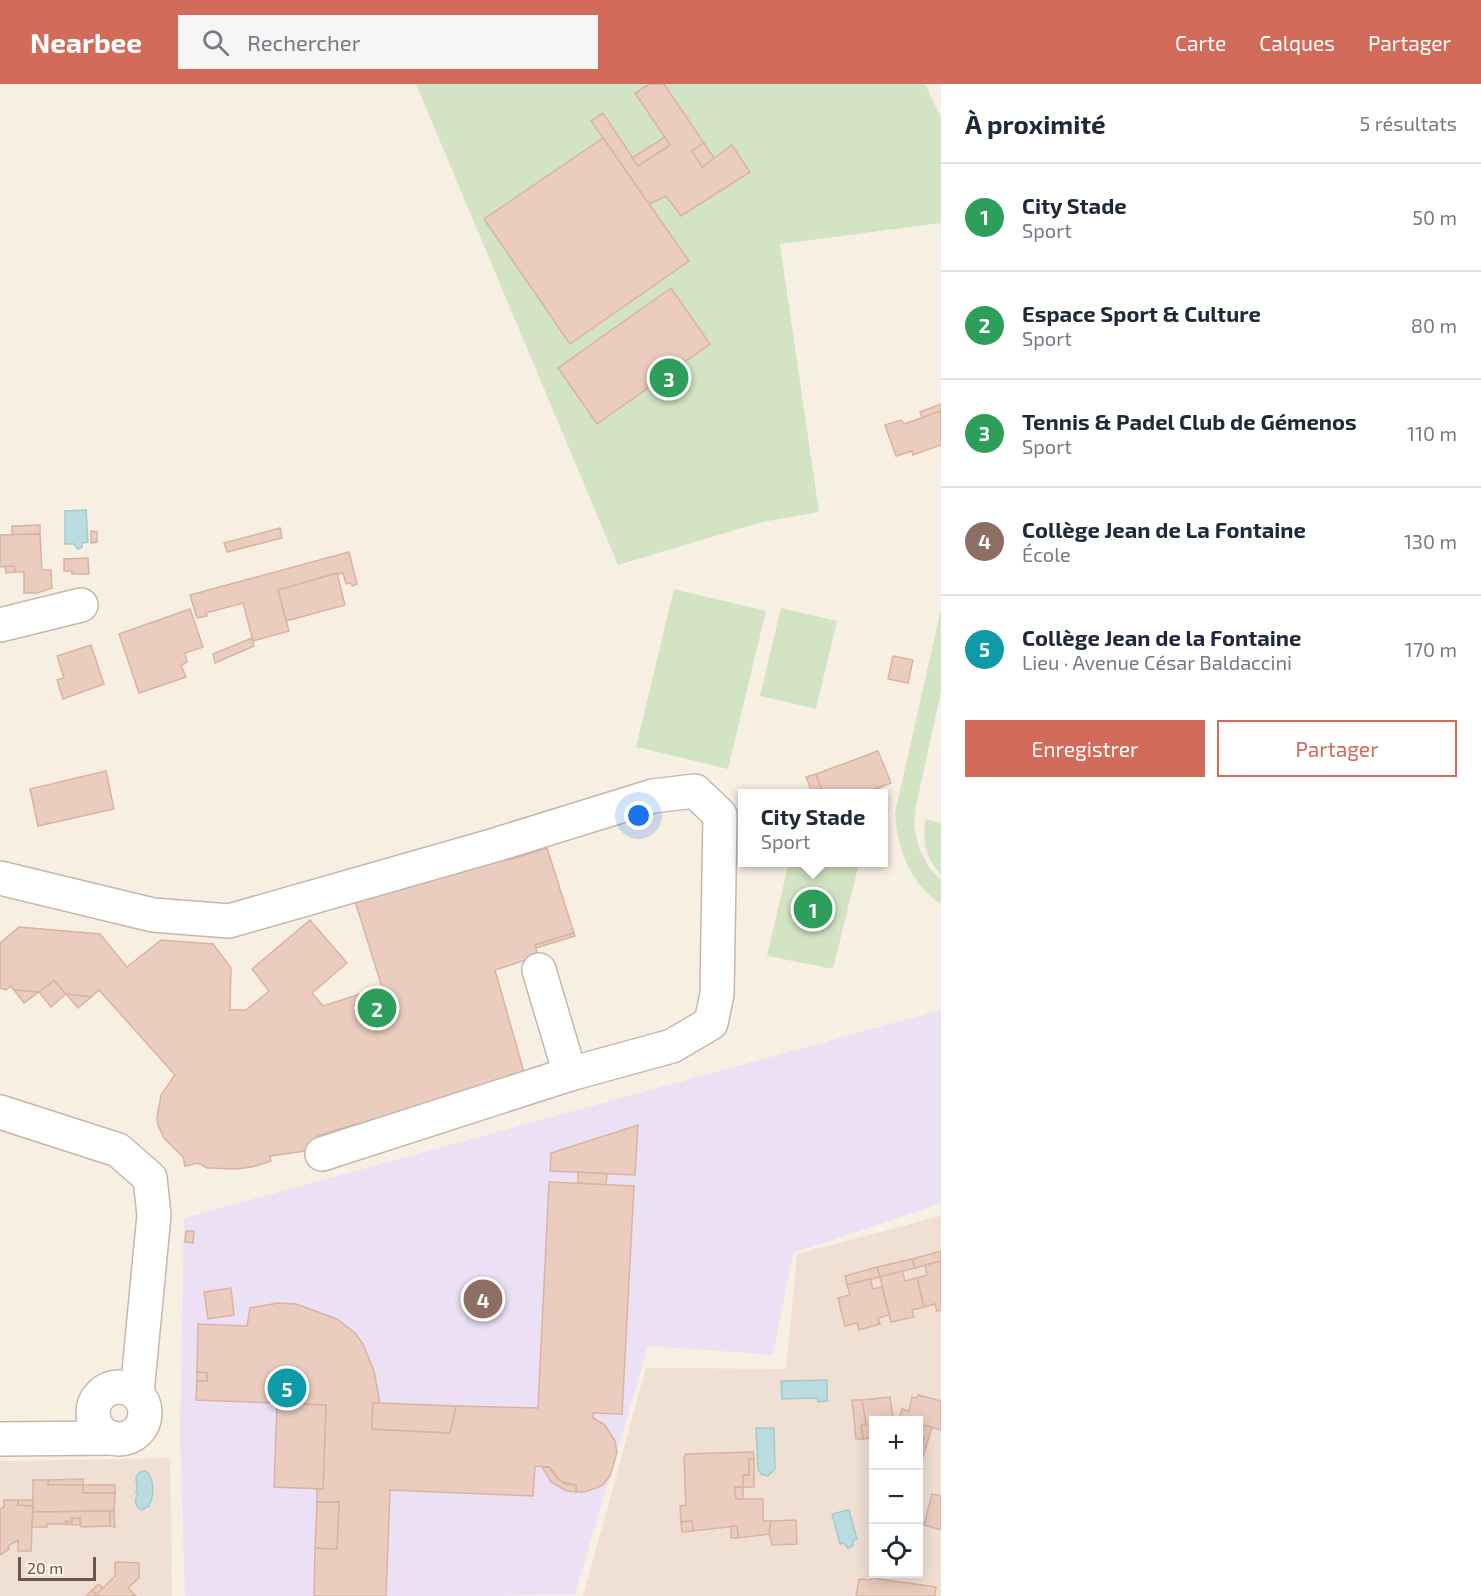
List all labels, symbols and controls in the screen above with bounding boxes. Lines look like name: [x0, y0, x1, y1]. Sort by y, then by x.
search box: [178, 15, 598, 69]
text: Nearbee: [30, 25, 142, 59]
icon: search: [199, 26, 232, 59]
text: Rechercher: [247, 29, 361, 55]
text: Carte: [1175, 30, 1226, 55]
text: Calques: [1259, 30, 1335, 55]
text: Partager: [1368, 30, 1451, 55]
text: À proximité: [965, 108, 1106, 139]
text: 5 résultats: [1360, 111, 1457, 135]
text: City Stade: [1022, 192, 1127, 218]
text: 1: [980, 205, 989, 229]
text: 50 m: [1412, 205, 1457, 229]
text: Sport: [1022, 218, 1072, 242]
text: Espace Sport & Culture: [1022, 300, 1261, 326]
text: 2: [979, 313, 990, 337]
text: 80 m: [1411, 313, 1457, 337]
text: Sport: [1022, 326, 1072, 350]
pin: 3: [650, 356, 688, 400]
text: Tennis & Padel Club de Gémenos: [1022, 408, 1357, 434]
text: 3: [979, 421, 990, 445]
text: 110 m: [1407, 421, 1457, 445]
text: Sport: [1022, 434, 1072, 458]
text: Collège Jean de La Fontaine: [1022, 516, 1306, 542]
text: 4: [978, 529, 991, 553]
text: 130 m: [1404, 529, 1457, 553]
text: École: [1022, 542, 1071, 566]
text: Collège Jean de la Fontaine: [1022, 624, 1301, 650]
text: 5: [979, 637, 990, 661]
text: 170 m: [1405, 637, 1457, 661]
text: Lieu · Avenue César Baldaccini: [1022, 650, 1292, 674]
button: Enregistrer: [965, 720, 1205, 777]
button: Partager: [1217, 720, 1457, 777]
popup: [738, 789, 888, 867]
your location: [624, 801, 653, 830]
text: City Stade: [761, 803, 865, 829]
text: Sport: [761, 829, 810, 853]
pin: 1: [794, 886, 832, 932]
pin: 2: [358, 986, 397, 1030]
pin: 4: [464, 1276, 502, 1322]
pin: 5: [268, 1366, 306, 1410]
map controls: [869, 1416, 923, 1578]
button: +: [869, 1416, 923, 1470]
button: −: [869, 1470, 923, 1524]
button: locate: [869, 1524, 923, 1578]
scale bar: [18, 1554, 96, 1582]
text: 20 m: [27, 1558, 63, 1577]

